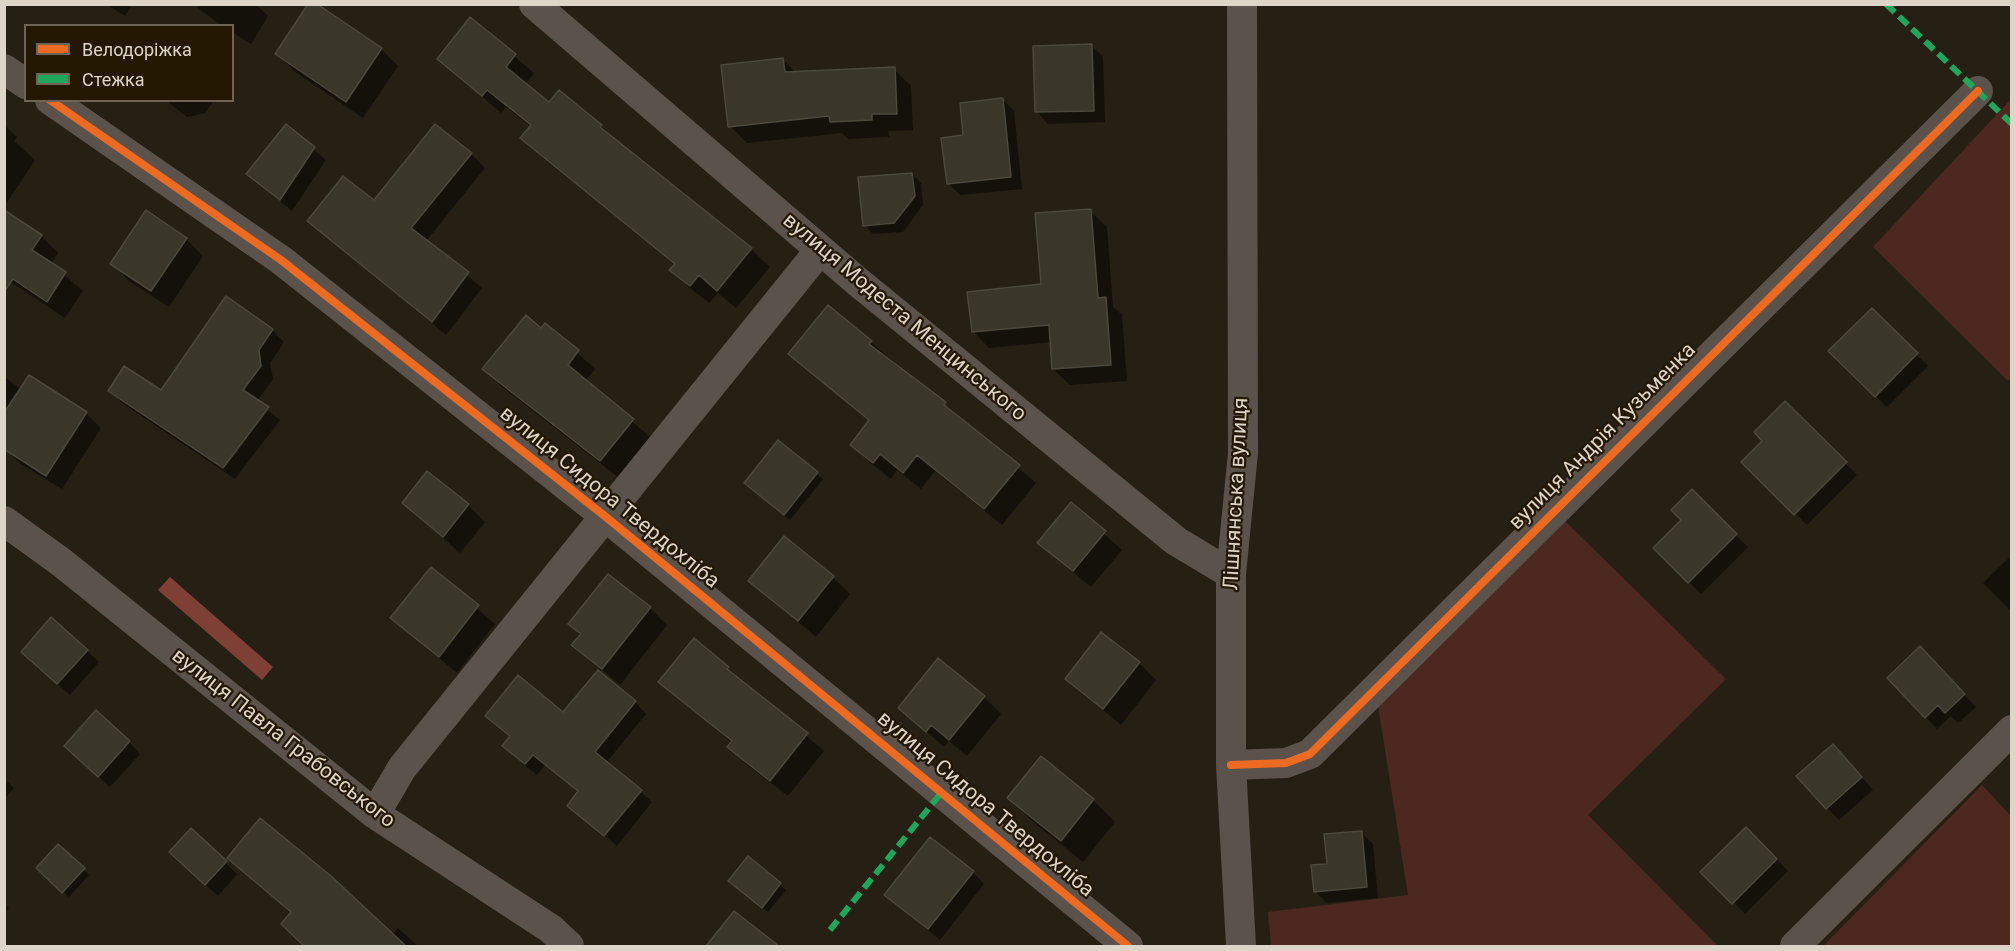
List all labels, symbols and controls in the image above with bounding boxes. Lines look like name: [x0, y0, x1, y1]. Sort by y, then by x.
legend: [24, 24, 234, 102]
text: Велодоріжка: [82, 39, 192, 60]
text: Стежка: [82, 69, 145, 90]
street label: вулиця Модеста Менцинського: [777, 209, 1031, 427]
street label: вулиця Андрія Кузьменка: [1504, 338, 1702, 536]
street label: Лішнянська вулиця: [1219, 397, 1255, 591]
street label: вулиця Сидора Твердохліба: [494, 402, 724, 594]
street label: вулиця Павла Грабовського: [166, 644, 400, 834]
street label: вулиця Сидора Твердохліба: [871, 707, 1099, 903]

